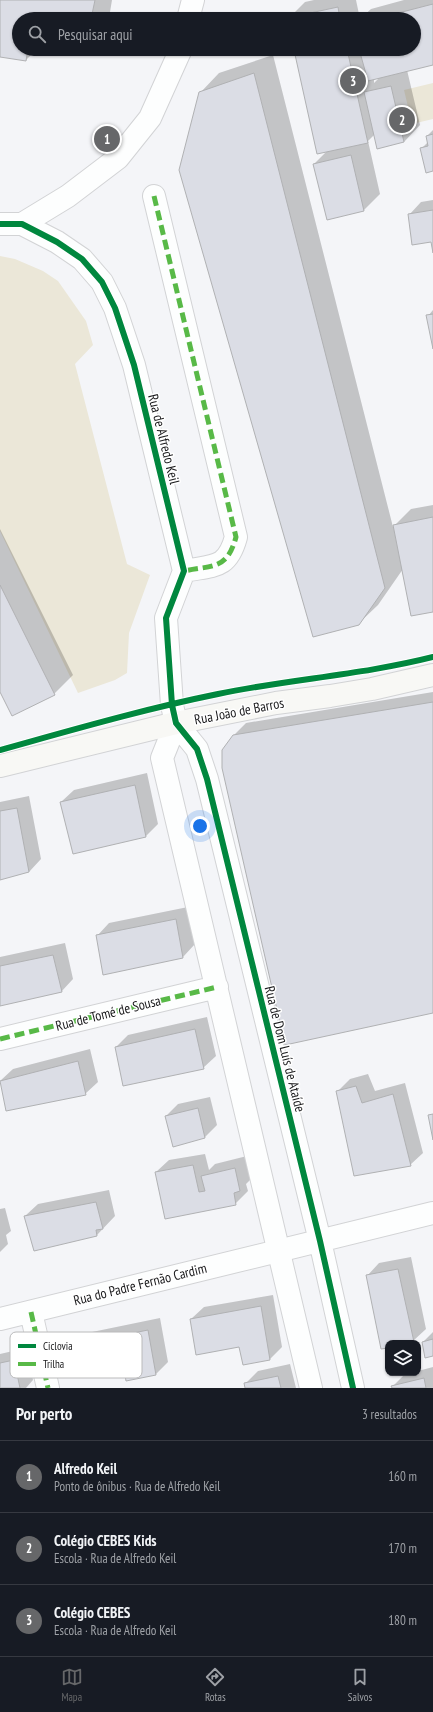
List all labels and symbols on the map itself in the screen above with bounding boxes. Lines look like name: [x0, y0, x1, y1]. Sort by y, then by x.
pin: 3: [340, 66, 366, 96]
pin: 2: [389, 105, 415, 135]
pin: 1: [94, 124, 120, 154]
street label: Rua de Alfredo Keil: [144, 392, 184, 487]
street label: Rua João de Barros: [193, 693, 286, 729]
your location: [190, 816, 210, 836]
street label: Rua de Dom Luís de Ataíde: [261, 984, 309, 1114]
street label: Rua de Tomé de Sousa: [54, 991, 162, 1035]
street label: Rua do Padre Fernão Cardim: [72, 1259, 208, 1309]
legend: [10, 1332, 142, 1378]
text: Ciclovia: [43, 1339, 73, 1353]
text: Trilha: [43, 1357, 64, 1371]

